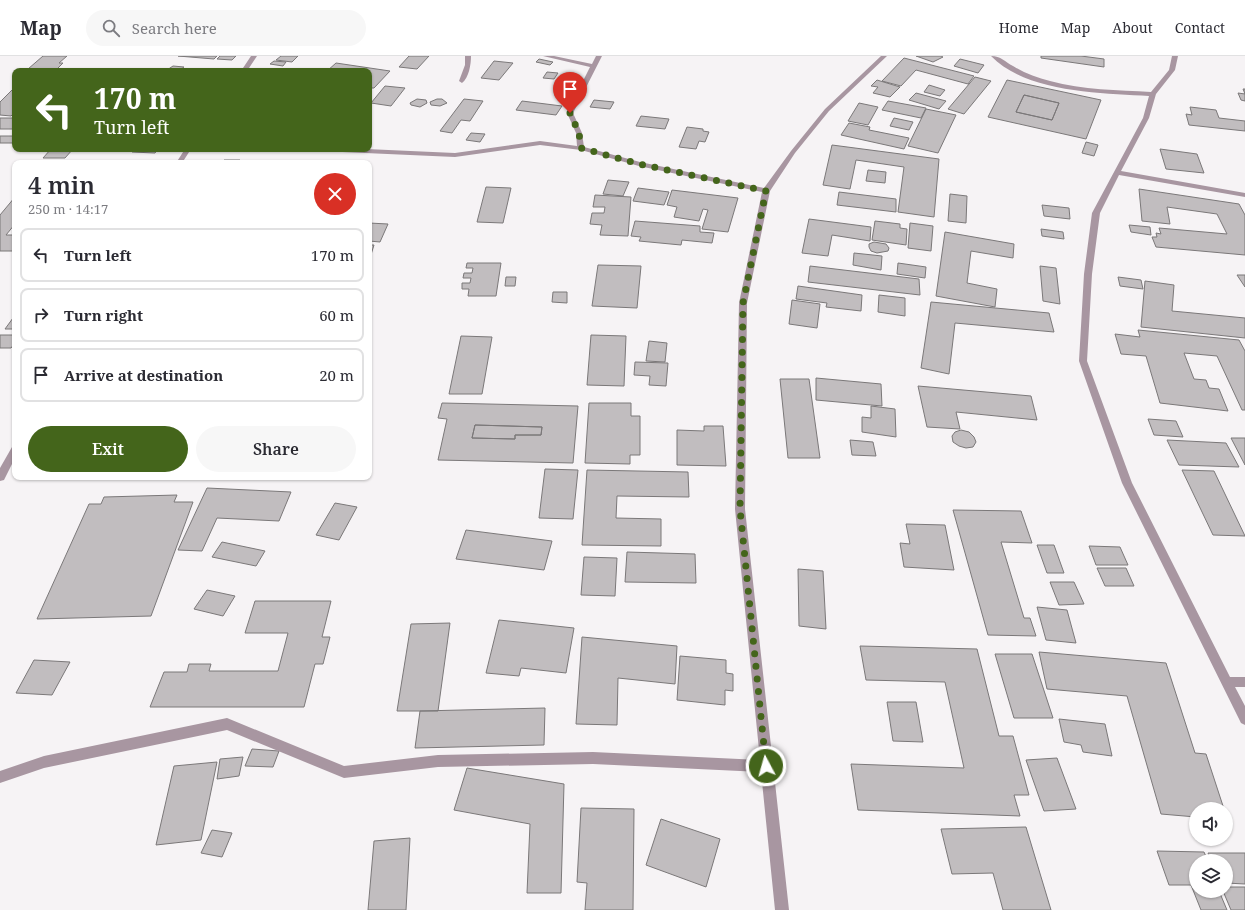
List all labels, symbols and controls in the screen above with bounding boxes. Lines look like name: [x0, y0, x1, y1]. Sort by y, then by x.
search box: [86, 10, 366, 46]
text: Map: [20, 15, 62, 41]
icon: search: [100, 17, 122, 39]
text: Search here: [132, 18, 217, 38]
text: Home: [999, 18, 1039, 37]
text: Map: [1061, 18, 1090, 37]
text: About: [1112, 18, 1153, 37]
text: Contact: [1175, 18, 1225, 37]
pin: [553, 72, 587, 113]
icon: arrive: [559, 78, 581, 100]
text: 170 m: [94, 79, 176, 117]
icon: left: [28, 84, 80, 136]
text: Turn left: [94, 115, 169, 139]
text: 4 min: [28, 168, 95, 201]
button: close: [314, 173, 356, 215]
text: 250 m · 14:17: [28, 200, 108, 218]
icon: left: [30, 244, 52, 266]
text: Turn left: [64, 245, 132, 265]
text: 170 m: [311, 245, 354, 265]
icon: right: [30, 304, 52, 326]
text: Turn right: [64, 305, 143, 325]
text: 60 m: [319, 305, 354, 325]
icon: arrive: [30, 364, 52, 386]
text: Arrive at destination: [64, 365, 223, 385]
text: 20 m: [319, 365, 354, 385]
button: Exit: [28, 426, 188, 472]
button: Share: [196, 426, 356, 472]
position arrow: [745, 745, 787, 787]
map controls: [1189, 802, 1233, 898]
button: sound: [1189, 802, 1233, 846]
button: layers: [1189, 854, 1233, 898]

